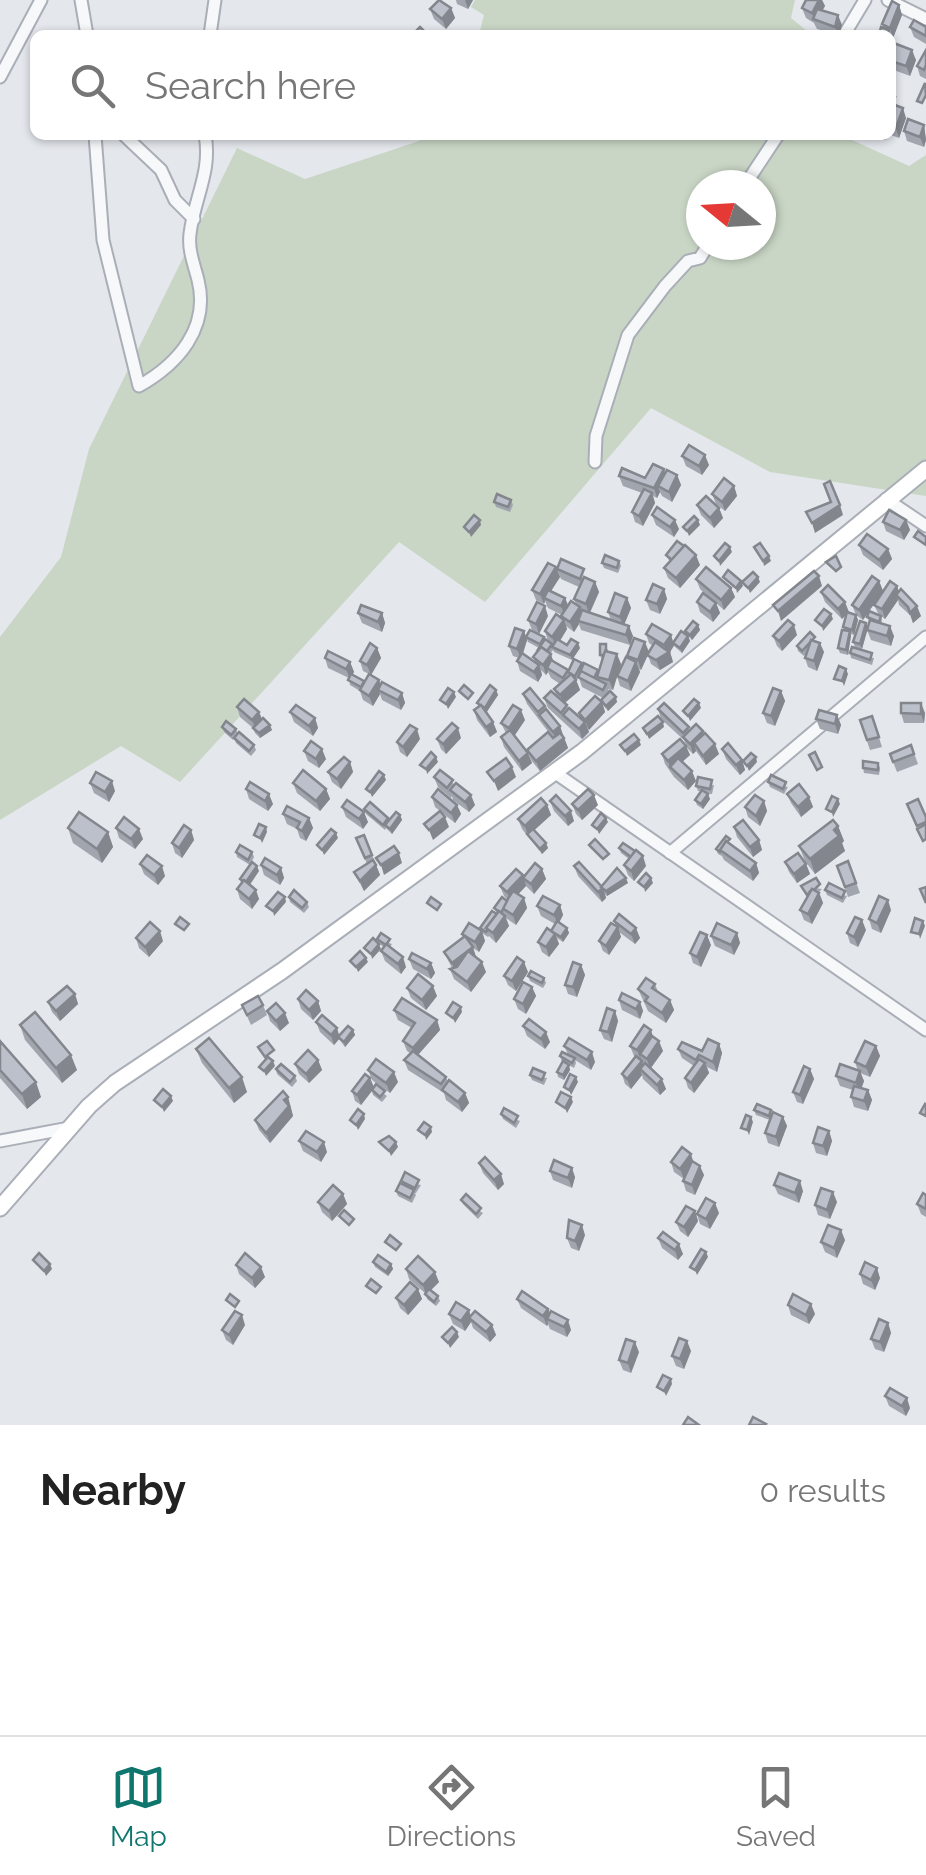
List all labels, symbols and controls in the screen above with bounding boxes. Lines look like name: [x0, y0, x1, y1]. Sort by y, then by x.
search box: [30, 30, 896, 140]
icon: search: [65, 58, 120, 113]
text: Search here: [145, 63, 356, 108]
north arrow: [686, 170, 776, 260]
text: Nearby: [40, 1466, 186, 1515]
text: 0 results: [759, 1472, 886, 1509]
tab: Map: [110, 1760, 167, 1853]
tab: Directions: [387, 1760, 516, 1853]
tab: Saved: [736, 1760, 816, 1853]

